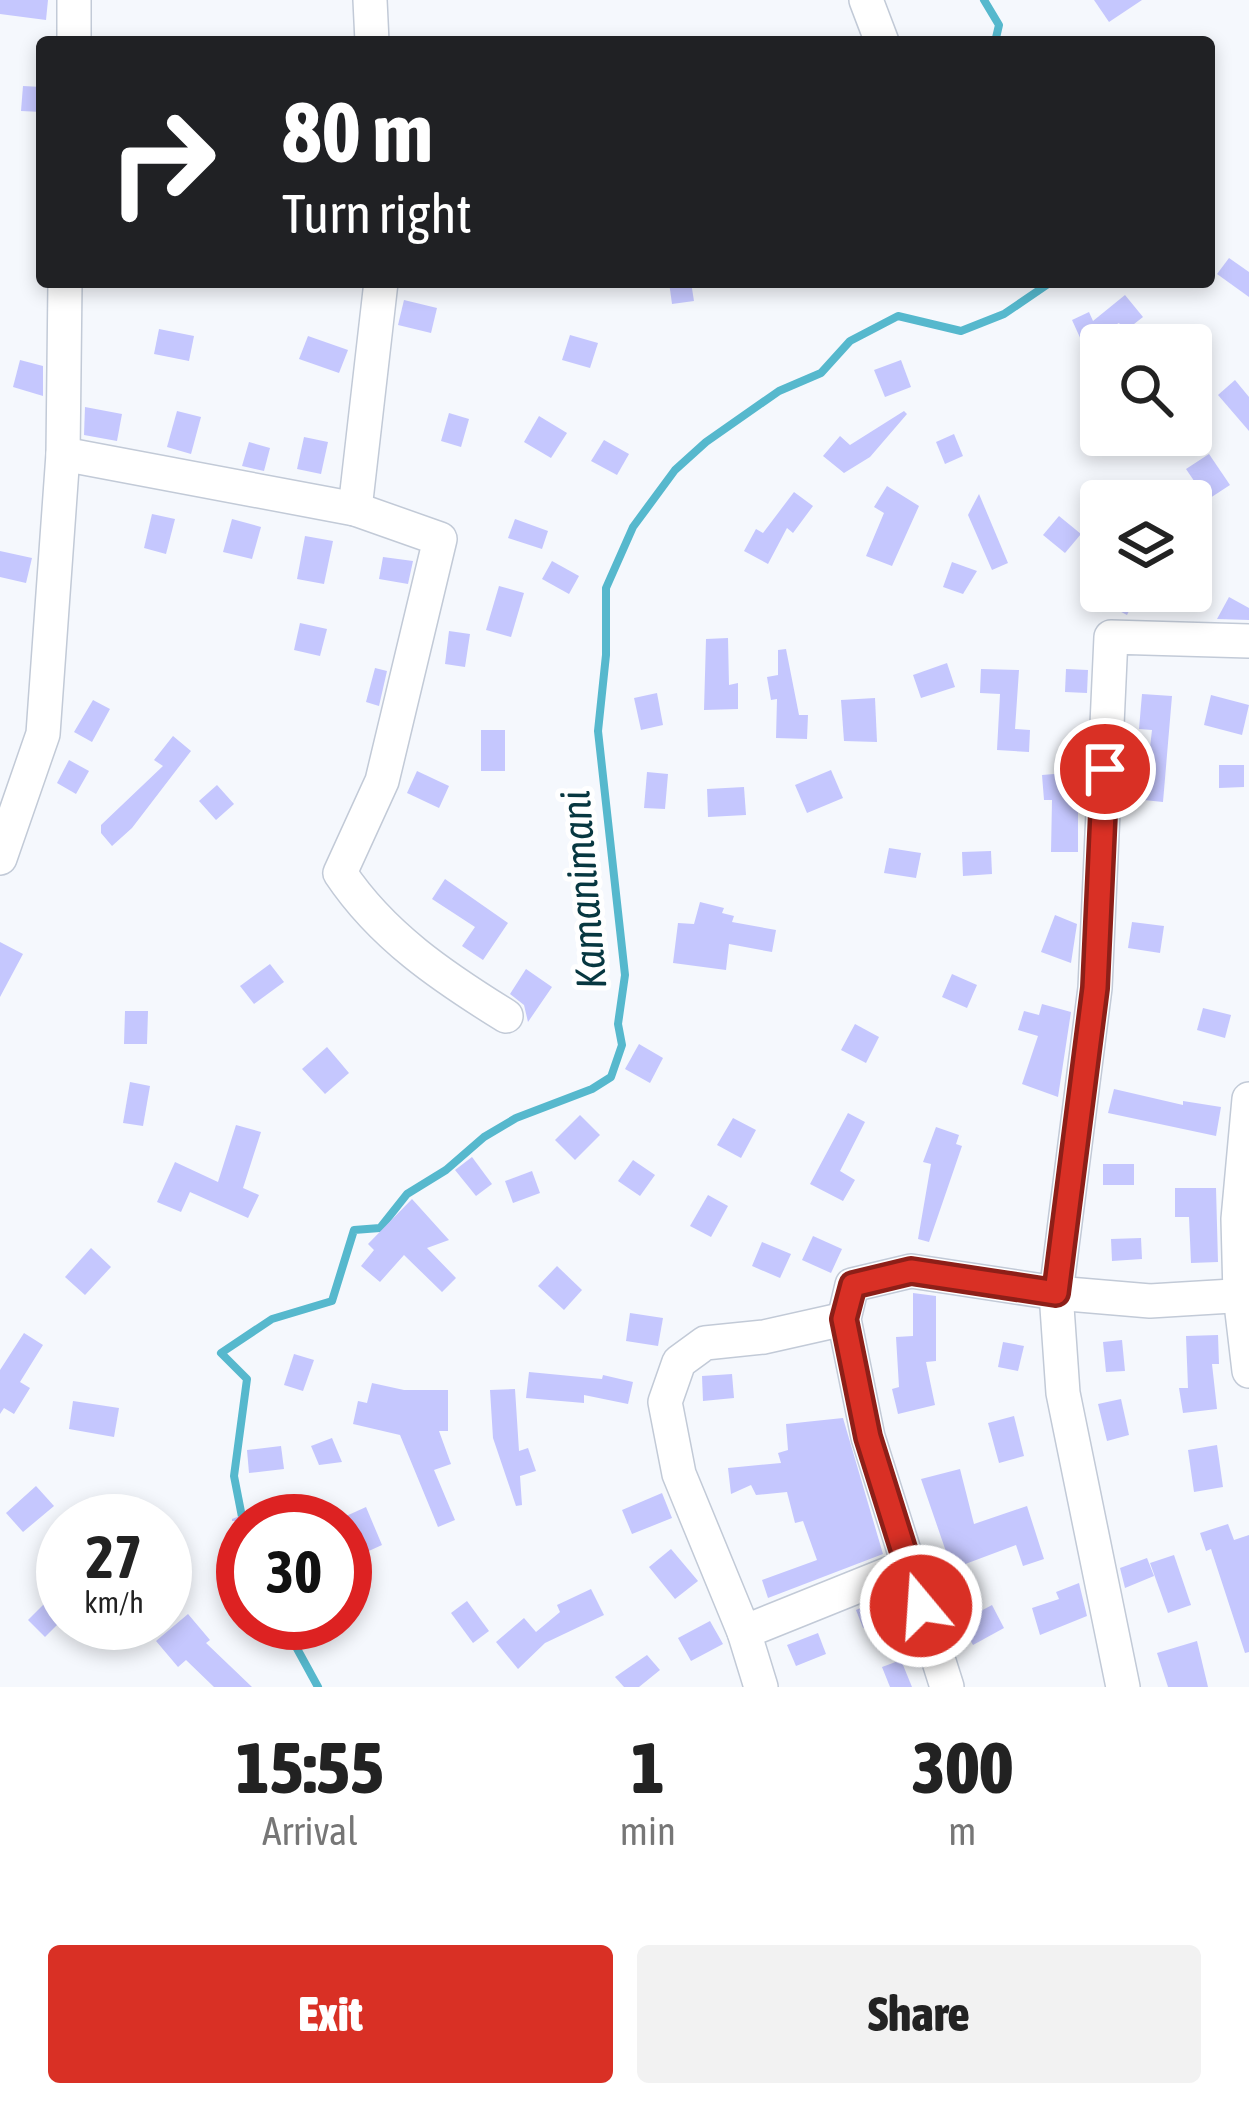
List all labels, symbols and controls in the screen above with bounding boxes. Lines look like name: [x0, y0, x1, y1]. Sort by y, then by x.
icon: right: [84, 84, 240, 240]
text: 80 m: [282, 84, 433, 180]
text: Turn right: [282, 183, 472, 244]
map controls: [1080, 324, 1212, 612]
button: search: [1080, 324, 1212, 456]
button: layers: [1080, 480, 1212, 612]
pin: [1054, 718, 1156, 820]
icon: arrive: [1072, 736, 1138, 802]
water label: Kamanimani: [550, 789, 616, 991]
speed limit sign: 30: [216, 1494, 372, 1650]
text: 27: [86, 1522, 142, 1591]
position arrow: [858, 1543, 984, 1669]
text: km/h: [84, 1585, 144, 1619]
text: 15:55: [236, 1726, 384, 1808]
text: 1: [631, 1726, 665, 1808]
text: 300: [912, 1726, 1013, 1808]
text: Arrival: [262, 1809, 358, 1853]
text: min: [620, 1809, 676, 1853]
text: m: [948, 1809, 976, 1853]
button: Exit: [48, 1945, 613, 2083]
button: Share: [637, 1945, 1201, 2083]

